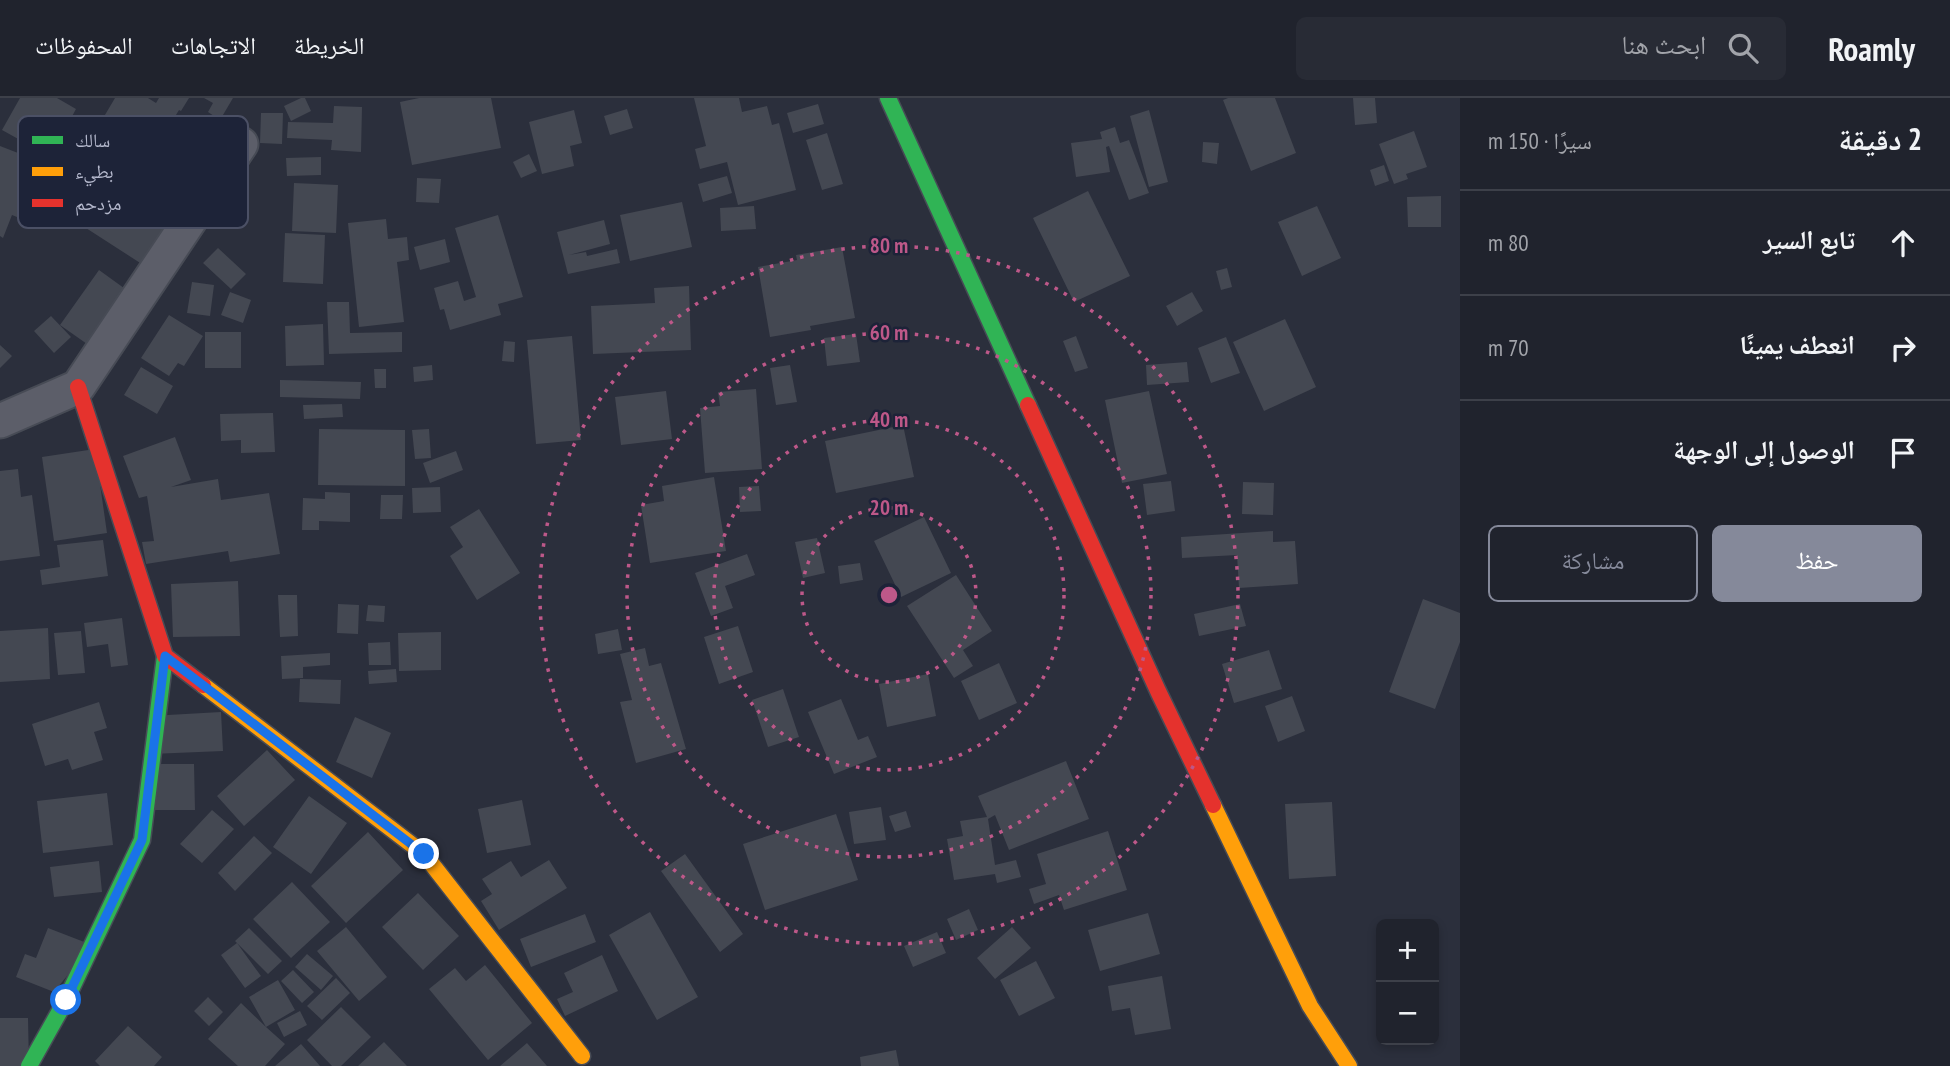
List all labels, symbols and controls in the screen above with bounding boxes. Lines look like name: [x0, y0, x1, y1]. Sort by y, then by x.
search box: [1296, 17, 1786, 80]
text: Roamly: [1828, 27, 1915, 70]
text: ابحث هنا: [1622, 28, 1706, 61]
icon: search: [1724, 29, 1762, 67]
text: المحفوظات: [35, 30, 133, 61]
text: الاتجاهات: [171, 30, 256, 61]
text: الخريطة: [294, 30, 365, 61]
legend: [18, 116, 248, 228]
text: 2 دقيقة: [1839, 119, 1922, 158]
text: سيرًا · 150 m: [1488, 126, 1592, 155]
text: سالك: [75, 128, 110, 152]
text: بطيء: [75, 159, 114, 187]
text: مزدحم: [75, 191, 121, 216]
text: تابع السير: [1763, 223, 1855, 256]
icon: ahead: [1884, 224, 1922, 262]
text: 80 m: [1488, 228, 1529, 257]
text: 80 m: [870, 232, 908, 259]
text: 60 m: [870, 319, 908, 346]
text: انعطف يمينًا: [1739, 328, 1855, 361]
icon: right: [1884, 329, 1922, 367]
text: 70 m: [1488, 333, 1529, 362]
text: 40 m: [870, 406, 908, 433]
text: الوصول إلى الوجهة: [1673, 433, 1855, 466]
icon: arrive: [1884, 434, 1922, 472]
text: 20 m: [870, 494, 908, 521]
button: مشاركة: [1488, 525, 1698, 602]
button: حفظ: [1712, 525, 1922, 602]
centre of rings: [877, 583, 901, 607]
route end: [408, 838, 439, 869]
map controls: [1376, 919, 1439, 1045]
button: +: [1376, 919, 1439, 982]
button: −: [1376, 982, 1439, 1045]
route start: [50, 984, 81, 1015]

